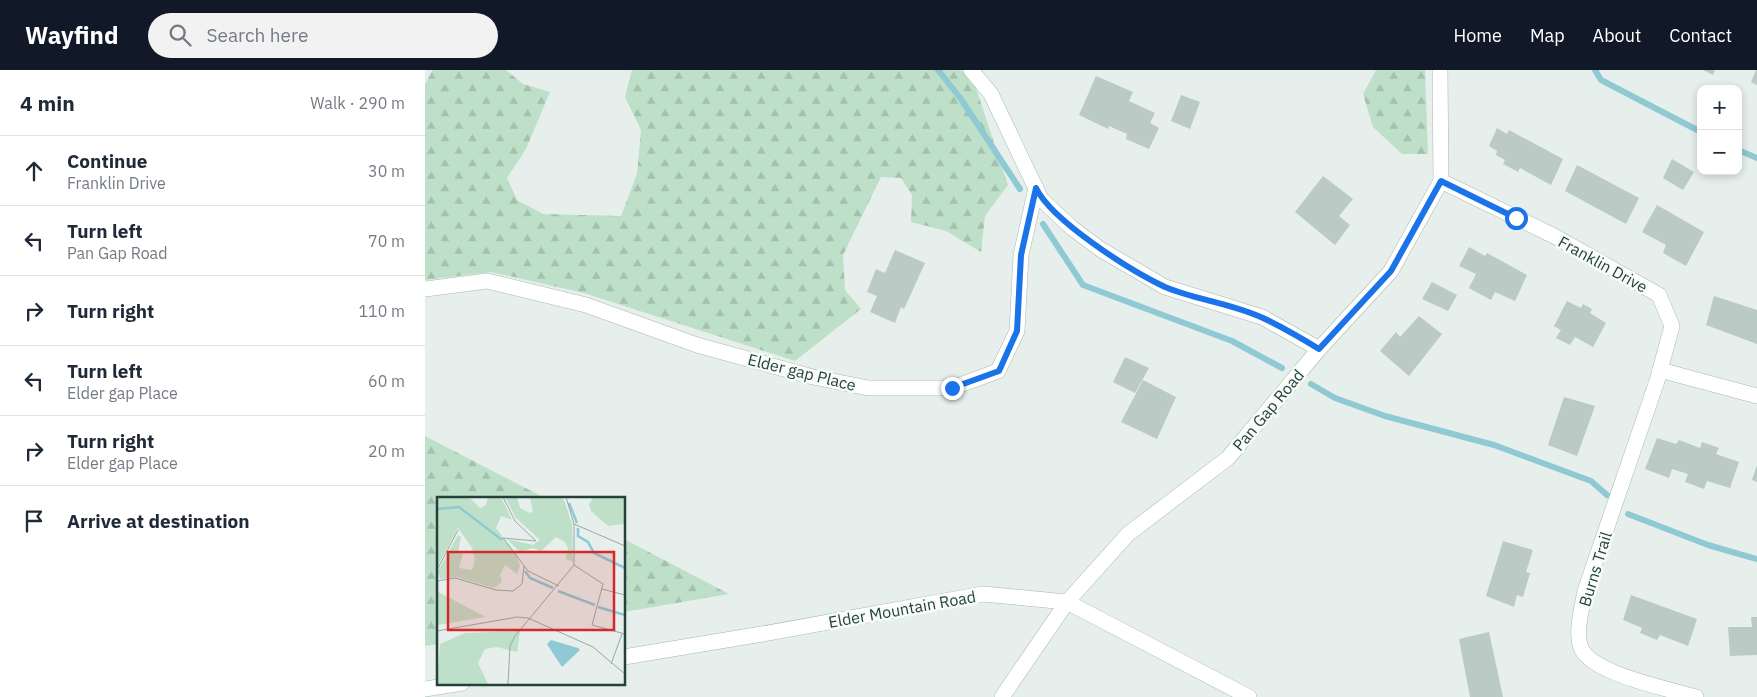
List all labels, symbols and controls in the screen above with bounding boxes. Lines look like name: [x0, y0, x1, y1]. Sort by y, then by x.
search box: [148, 13, 498, 58]
text: Wayfind: [25, 19, 118, 51]
icon: search: [166, 21, 194, 49]
text: Search here: [206, 23, 308, 47]
text: Home: [1454, 24, 1502, 47]
text: Map: [1530, 24, 1565, 47]
text: About: [1593, 24, 1641, 47]
text: Contact: [1669, 24, 1732, 47]
map controls: [1697, 85, 1742, 175]
button: +: [1697, 85, 1742, 130]
text: 4 min: [20, 89, 75, 117]
text: Walk · 290 m: [310, 93, 405, 113]
button: −: [1697, 130, 1742, 175]
text: Continue: [67, 149, 147, 173]
icon: ahead: [20, 157, 48, 185]
text: 30 m: [368, 161, 405, 181]
text: Franklin Drive: [67, 173, 166, 193]
route start: [1505, 207, 1528, 230]
text: Turn left: [67, 219, 143, 243]
icon: left: [20, 227, 48, 255]
text: 70 m: [368, 231, 405, 251]
street label: Franklin Drive: [1555, 231, 1651, 297]
text: Pan Gap Road: [67, 243, 167, 263]
icon: right: [20, 297, 48, 325]
text: Turn right: [67, 299, 154, 323]
text: 110 m: [358, 301, 405, 321]
street label: Elder gap Place: [746, 349, 858, 395]
text: Turn left: [67, 359, 143, 383]
street label: Pan Gap Road: [1228, 365, 1308, 455]
icon: left: [20, 367, 48, 395]
text: 60 m: [368, 371, 405, 391]
route end: [941, 377, 964, 400]
text: Elder gap Place: [67, 383, 178, 403]
text: Turn right: [67, 429, 154, 453]
icon: right: [20, 437, 48, 465]
text: 20 m: [368, 441, 405, 461]
text: Elder gap Place: [67, 453, 178, 473]
inset map: [437, 497, 625, 684]
icon: arrive: [20, 507, 48, 535]
text: Arrive at destination: [67, 509, 250, 533]
street label: Burns Trail: [1574, 529, 1616, 609]
street label: Elder Mountain Road: [827, 586, 977, 632]

